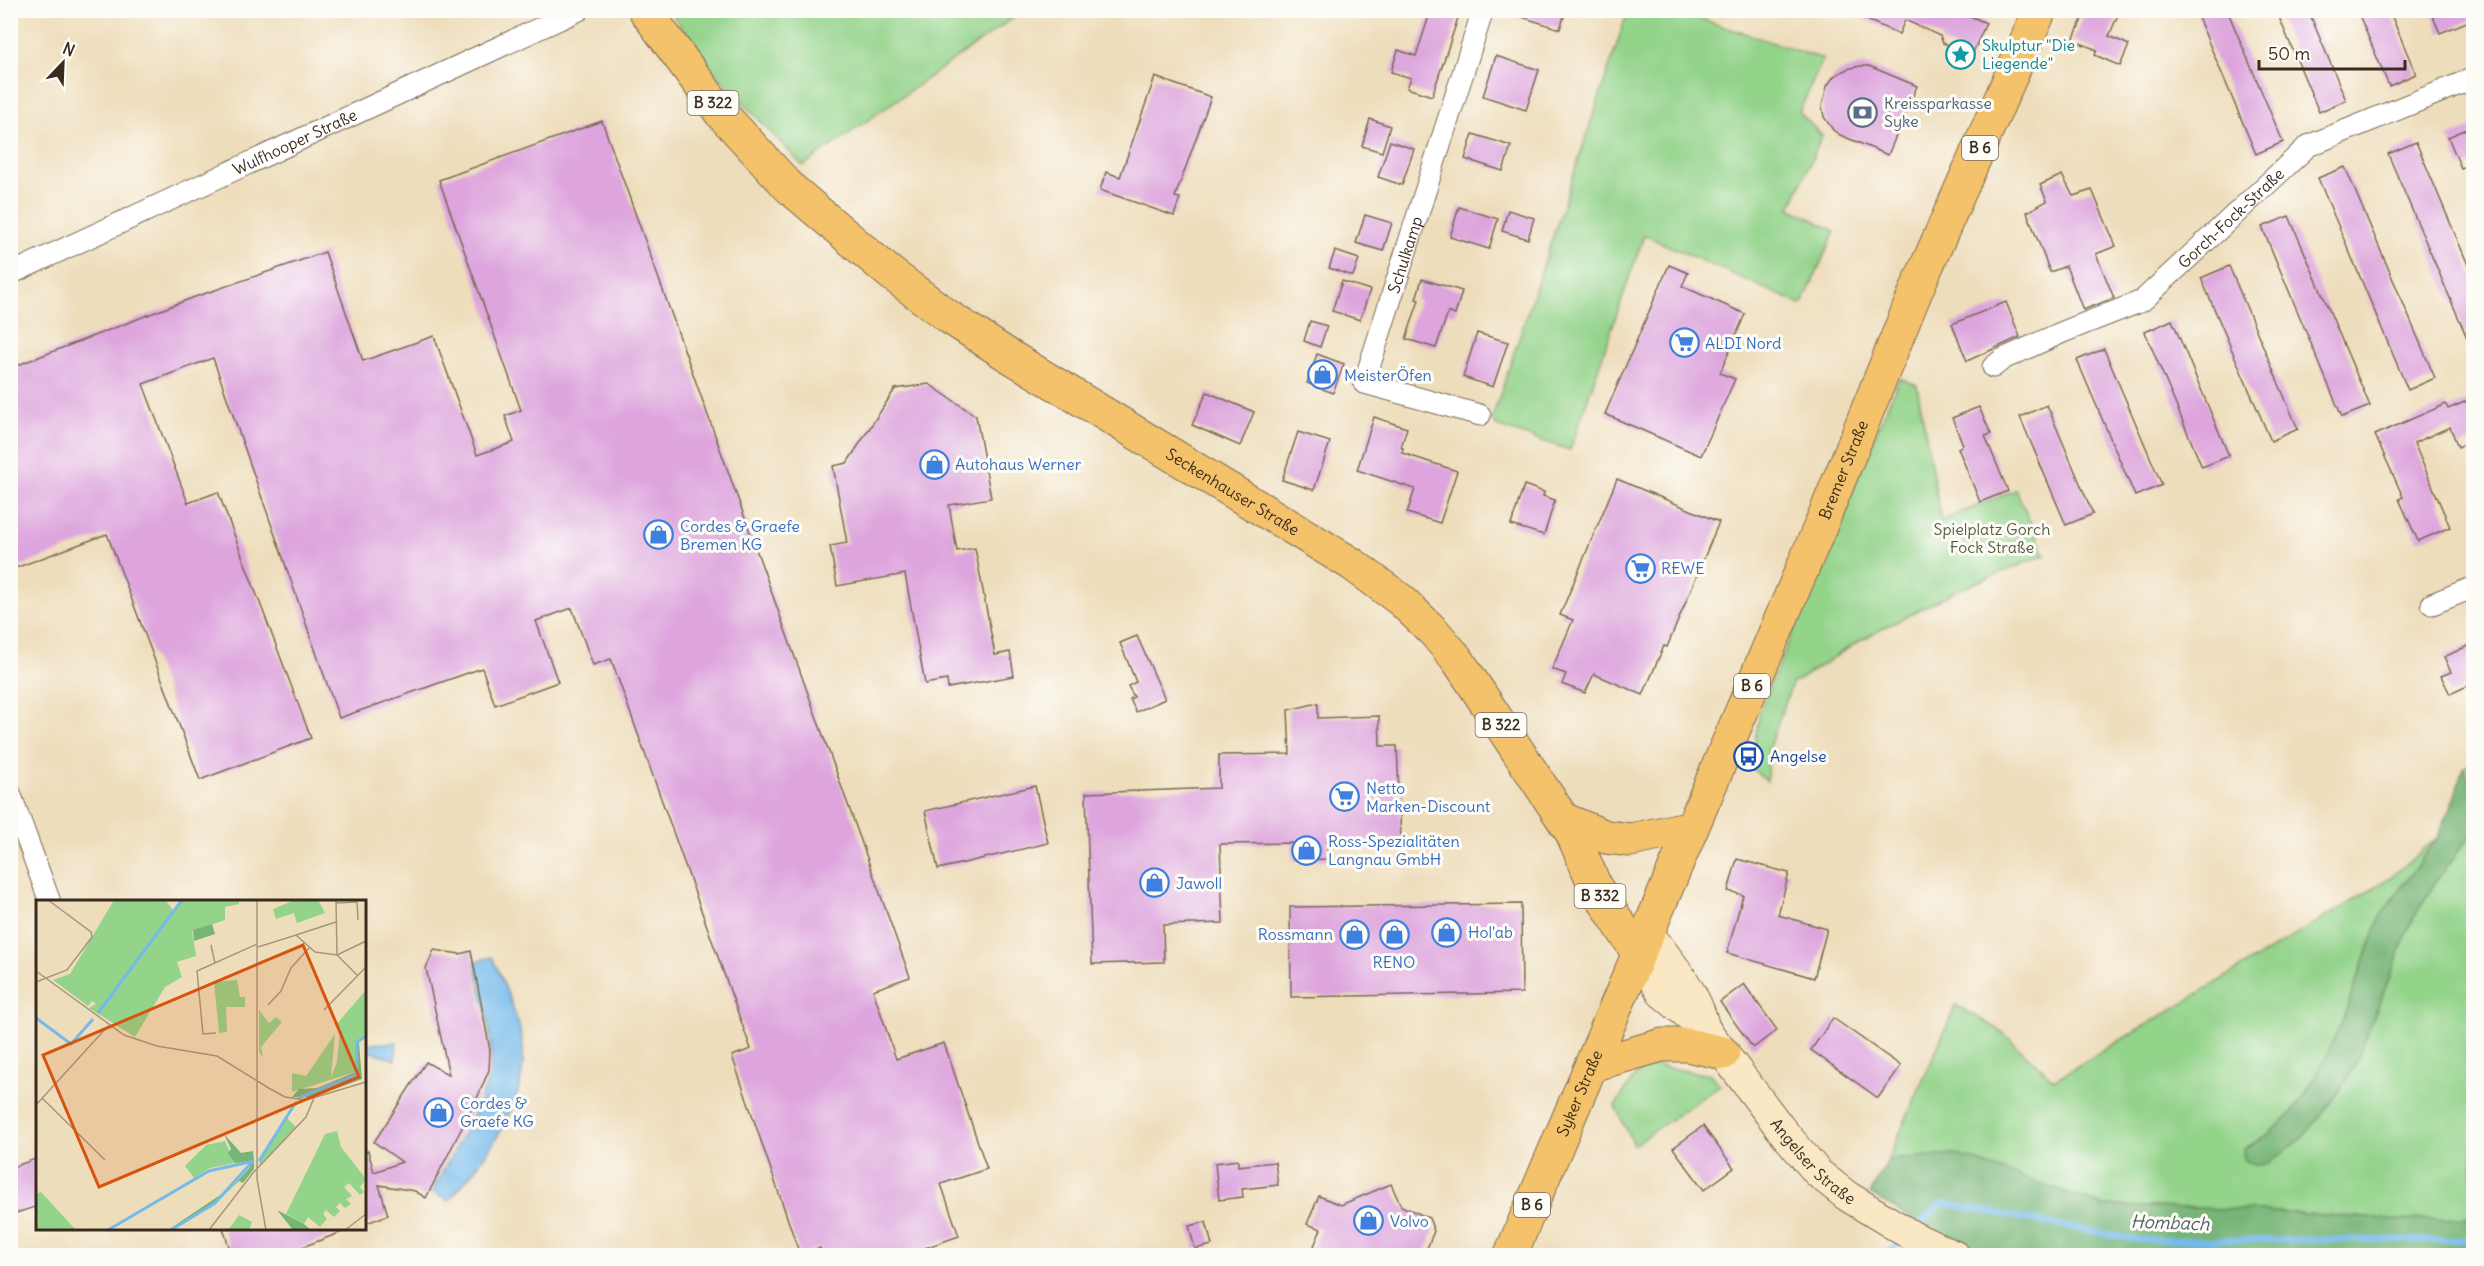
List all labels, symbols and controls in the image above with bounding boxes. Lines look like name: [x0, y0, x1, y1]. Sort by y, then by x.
north arrow: [33, 33, 93, 93]
scale bar: [2259, 33, 2404, 71]
place label: Skulptur "Die Liegende": [1982, 35, 2075, 73]
text: N: [60, 38, 78, 61]
place icon: Skulptur "Die Liegende": [1945, 38, 1977, 70]
text: 50 m: [2268, 42, 2310, 65]
road number: B 322: [688, 91, 738, 115]
place label: Kreissparkasse Syke: [1884, 93, 1992, 131]
bank icon: Kreissparkasse Syke: [1847, 96, 1879, 128]
street label: Wulfhooper Straße: [230, 104, 360, 179]
road number: B 6: [1962, 136, 1998, 160]
street label: Gorch-Fock-Straße: [2174, 164, 2288, 272]
street label: Schulkamp: [1383, 214, 1427, 296]
supermarket icon: ALDI Nord: [1668, 327, 1700, 359]
place label: ALDI Nord: [1705, 333, 1781, 353]
shop icon: MeisterÖfen: [1307, 359, 1339, 391]
place label: MeisterÖfen: [1344, 365, 1432, 385]
street label: Bremer Straße: [1814, 417, 1872, 522]
street label: Seckenhauser Straße: [1162, 444, 1303, 540]
shop icon: Autohaus Werner: [918, 448, 950, 480]
place label: Autohaus Werner: [955, 454, 1082, 474]
place label: Cordes & Graefe Bremen KG: [680, 516, 800, 554]
shop icon: Cordes & Graefe Bremen KG: [643, 519, 675, 551]
park label: Spielplatz Gorch Fock Straße: [1934, 519, 2050, 557]
supermarket icon: REWE: [1624, 552, 1656, 584]
place label: REWE: [1661, 558, 1705, 578]
road number: B 6: [1734, 674, 1770, 698]
road number: B 322: [1476, 713, 1526, 737]
bus stop icon: Angelse: [1733, 740, 1765, 772]
place label: Angelse: [1770, 746, 1827, 766]
place label: Netto Marken-Discount: [1366, 778, 1491, 816]
supermarket icon: Netto Marken-Discount: [1329, 781, 1361, 813]
place label: Ross-Spezialitäten Langnau GmbH: [1328, 831, 1460, 869]
shop icon: Ross-Spezialitäten Langnau GmbH: [1291, 834, 1323, 866]
shop icon: Jawoll: [1139, 867, 1171, 899]
place label: Jawoll: [1176, 873, 1222, 893]
road number: B 332: [1574, 884, 1626, 908]
inset map: [36, 900, 366, 1230]
shop icon: Hol'ab: [1431, 916, 1463, 948]
shop icon: Rossmann: [1338, 918, 1370, 950]
shop icon: RENO: [1378, 918, 1410, 950]
place label: Hol'ab: [1468, 922, 1513, 942]
place label: Rossmann: [1258, 924, 1333, 944]
place label: RENO: [1372, 952, 1416, 972]
street label: Syker Straße: [1552, 1047, 1606, 1139]
place label: Cordes & Graefe KG: [460, 1093, 534, 1131]
shop icon: Cordes & Graefe KG: [423, 1096, 455, 1128]
street label: Angelser Straße: [1766, 1114, 1859, 1209]
road number: B 6: [1514, 1193, 1550, 1217]
shop icon: Volvo: [1353, 1205, 1385, 1237]
water label: Hombach: [2130, 1210, 2210, 1235]
place label: Volvo: [1390, 1211, 1429, 1231]

